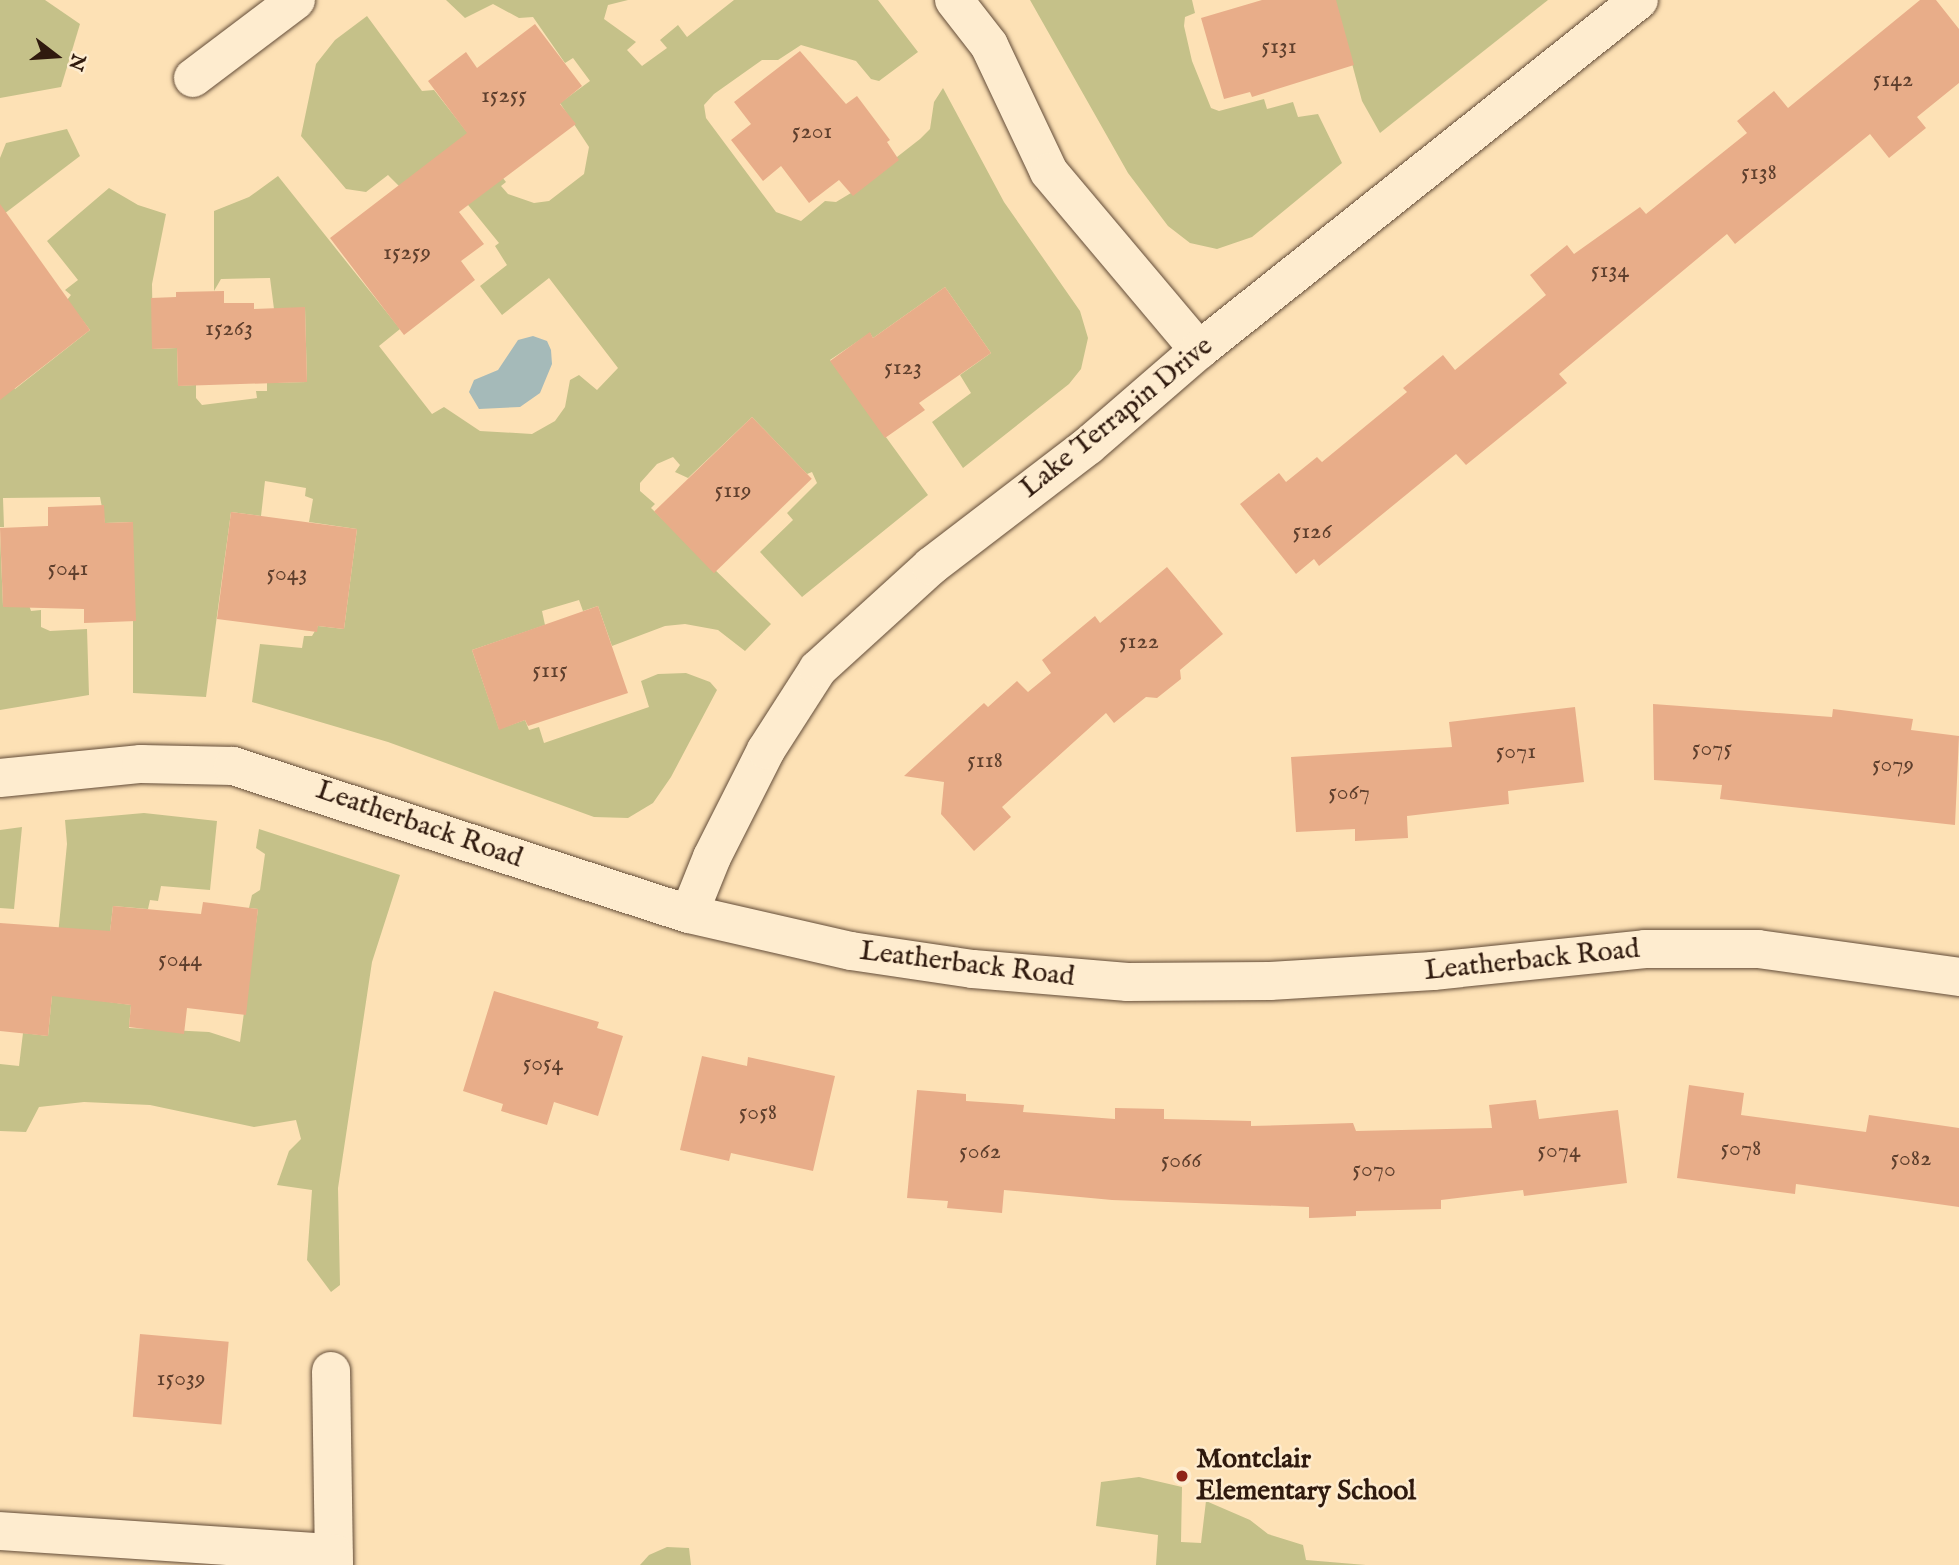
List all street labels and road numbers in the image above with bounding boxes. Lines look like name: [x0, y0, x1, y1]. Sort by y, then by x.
street label: Lake Terrapin Drive: [1014, 330, 1220, 506]
street label: Leatherback Road: [311, 774, 527, 876]
street label: Leatherback Road: [1423, 933, 1641, 989]
street label: Leatherback Road: [858, 935, 1076, 995]

